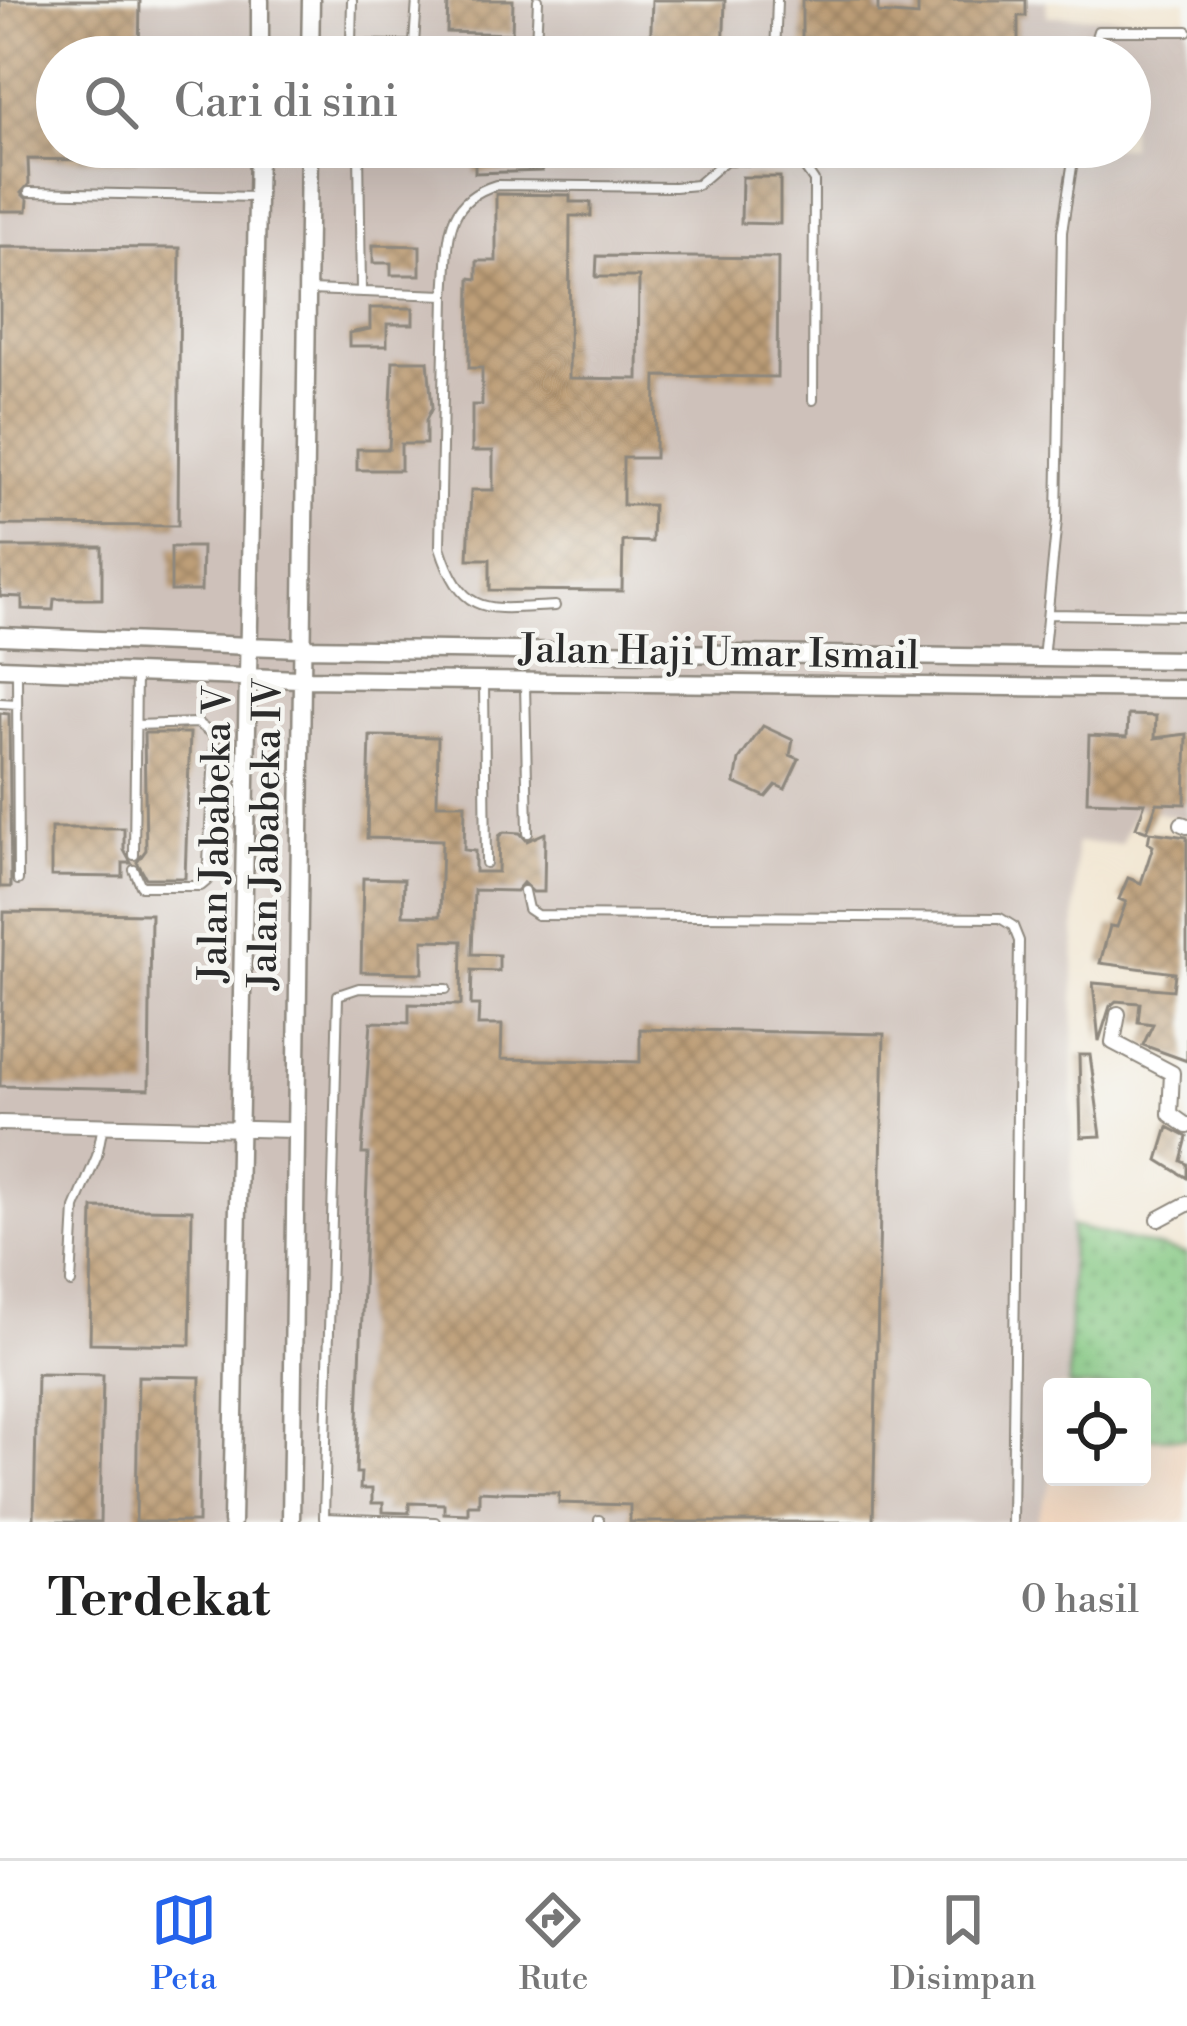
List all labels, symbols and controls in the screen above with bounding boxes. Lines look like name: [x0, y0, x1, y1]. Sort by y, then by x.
search box: [36, 36, 1151, 168]
icon: search: [78, 69, 144, 135]
text: Cari di sini: [174, 74, 398, 131]
street label: Jalan Haji Umar Ismail: [517, 625, 919, 681]
street label: Jalan Jababeka IV: [239, 677, 294, 992]
street label: Jalan Jababeka V: [189, 684, 244, 985]
map controls: [1043, 1378, 1151, 1486]
button: locate: [1043, 1378, 1151, 1486]
text: Terdekat: [48, 1568, 270, 1632]
text: 0 hasil: [1021, 1576, 1139, 1625]
tab: Peta: [151, 1887, 217, 2000]
tab: Rute: [519, 1887, 588, 2000]
tab: Disimpan: [890, 1887, 1036, 2000]

